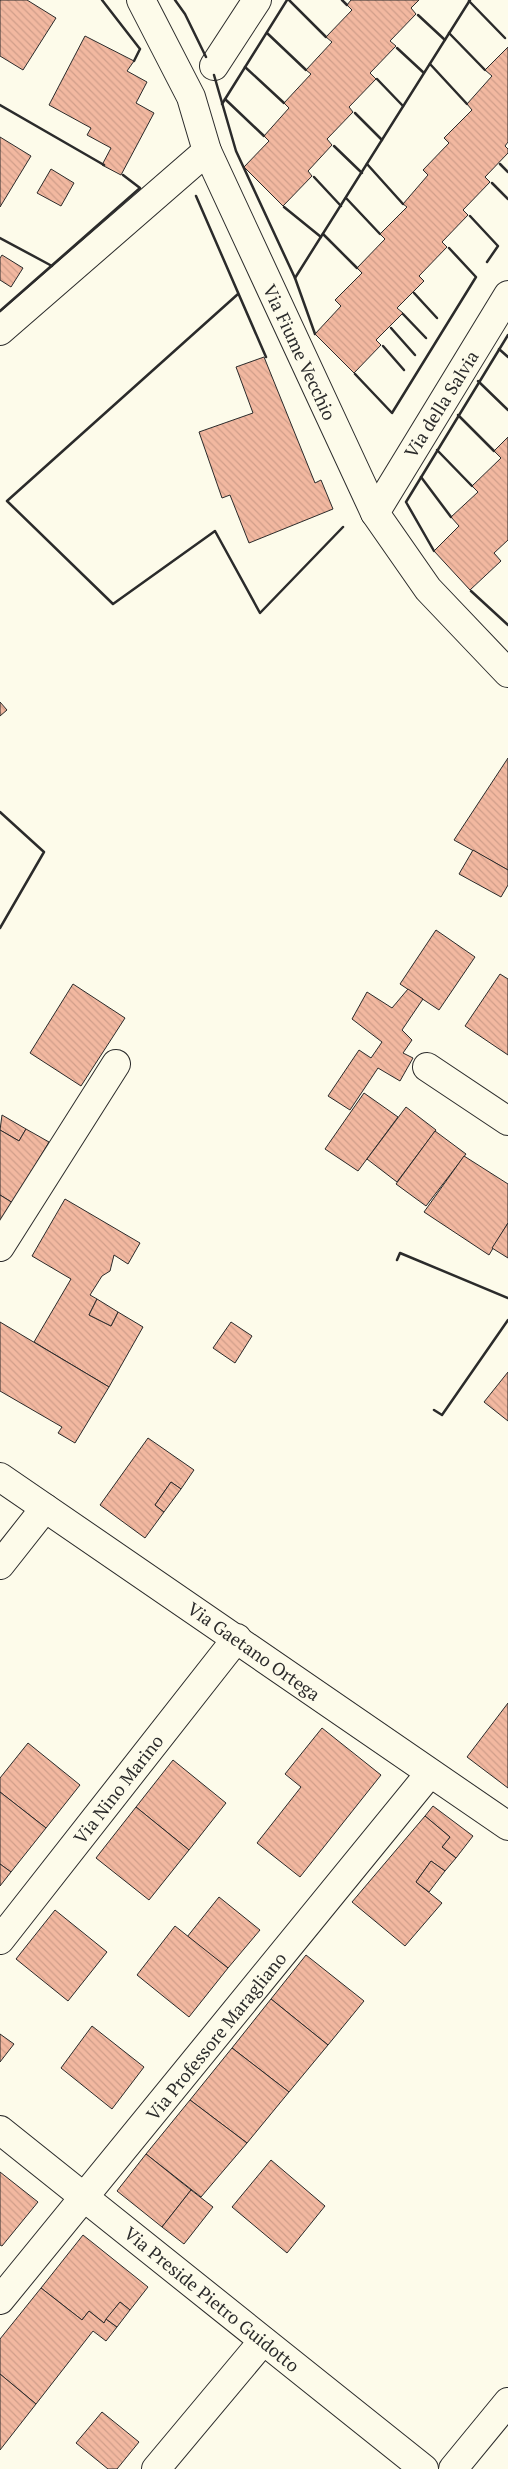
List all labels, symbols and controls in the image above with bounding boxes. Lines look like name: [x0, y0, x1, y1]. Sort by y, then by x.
street label: Via Fiume Vecchio: [258, 280, 342, 424]
street label: Via della Salvia: [398, 346, 484, 462]
street label: Via Gaetano Ortega: [183, 1596, 325, 1706]
street label: Via Nino Marino: [68, 1729, 168, 1849]
street label: Via Professore Maragliano: [141, 1947, 292, 2125]
street label: Via Preside Pietro Guidotto: [119, 2221, 305, 2377]

